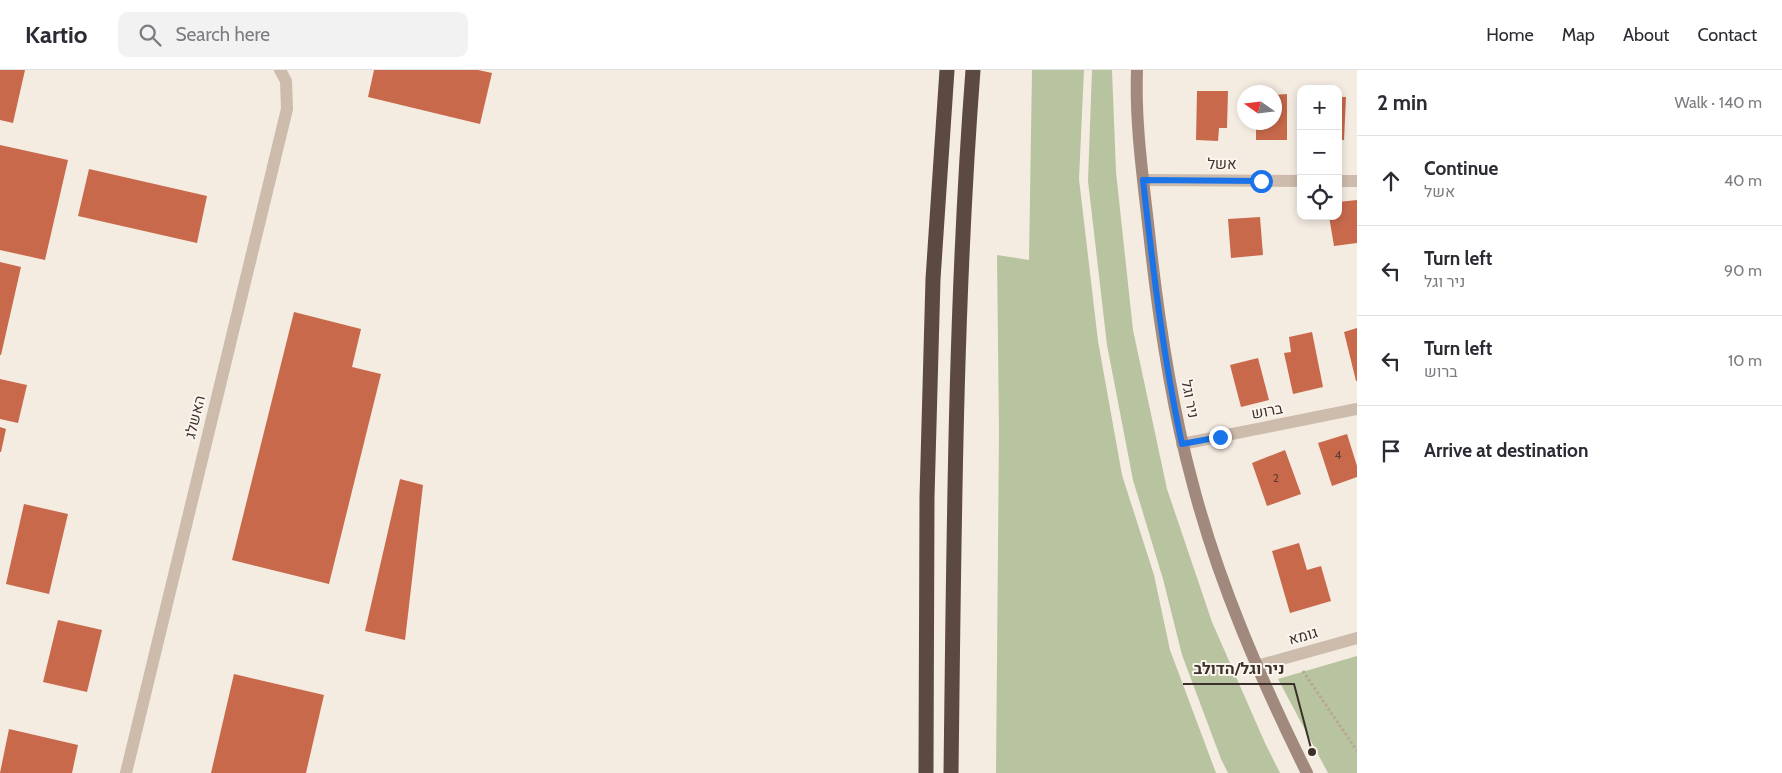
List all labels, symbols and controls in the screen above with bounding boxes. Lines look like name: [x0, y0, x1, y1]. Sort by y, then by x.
search box: [118, 12, 468, 57]
text: Kartio: [25, 20, 88, 49]
icon: search: [136, 21, 164, 49]
text: Search here: [176, 23, 270, 46]
text: Home: [1486, 24, 1534, 46]
text: Map: [1562, 24, 1595, 46]
text: About: [1623, 24, 1669, 46]
text: Contact: [1697, 24, 1757, 46]
north arrow: [1237, 85, 1282, 130]
map controls: [1297, 85, 1342, 220]
button: +: [1297, 85, 1342, 130]
text: 2 min: [1377, 90, 1428, 115]
text: Walk · 140 m: [1675, 93, 1762, 112]
button: −: [1297, 130, 1342, 175]
street label: אשל: [1207, 155, 1237, 173]
text: Continue: [1424, 157, 1498, 180]
icon: ahead: [1377, 167, 1405, 195]
route start: [1250, 170, 1273, 193]
text: 40 m: [1724, 171, 1762, 190]
button: locate: [1297, 175, 1342, 220]
text: אשל: [1424, 182, 1455, 201]
text: Turn left: [1424, 247, 1492, 270]
icon: left: [1377, 257, 1405, 285]
text: 90 m: [1724, 261, 1762, 280]
text: ניר וגל: [1424, 272, 1465, 291]
text: Turn left: [1424, 337, 1492, 360]
icon: left: [1377, 347, 1405, 375]
text: 10 m: [1728, 351, 1762, 370]
text: ברוש: [1424, 362, 1458, 381]
street label: ניר וגל: [1177, 378, 1203, 420]
street label: האשלג: [181, 394, 209, 440]
street label: ברוש: [1250, 399, 1284, 423]
route end: [1209, 426, 1232, 449]
icon: arrive: [1377, 437, 1405, 465]
text: Arrive at destination: [1424, 439, 1588, 462]
house number: 4: [1335, 447, 1342, 462]
house number: 2: [1273, 470, 1279, 485]
street label: גומא: [1286, 623, 1320, 649]
callout: ניר וגל/הדולב: [1183, 653, 1294, 684]
text: ניר וגל/הדולב: [1193, 659, 1285, 678]

